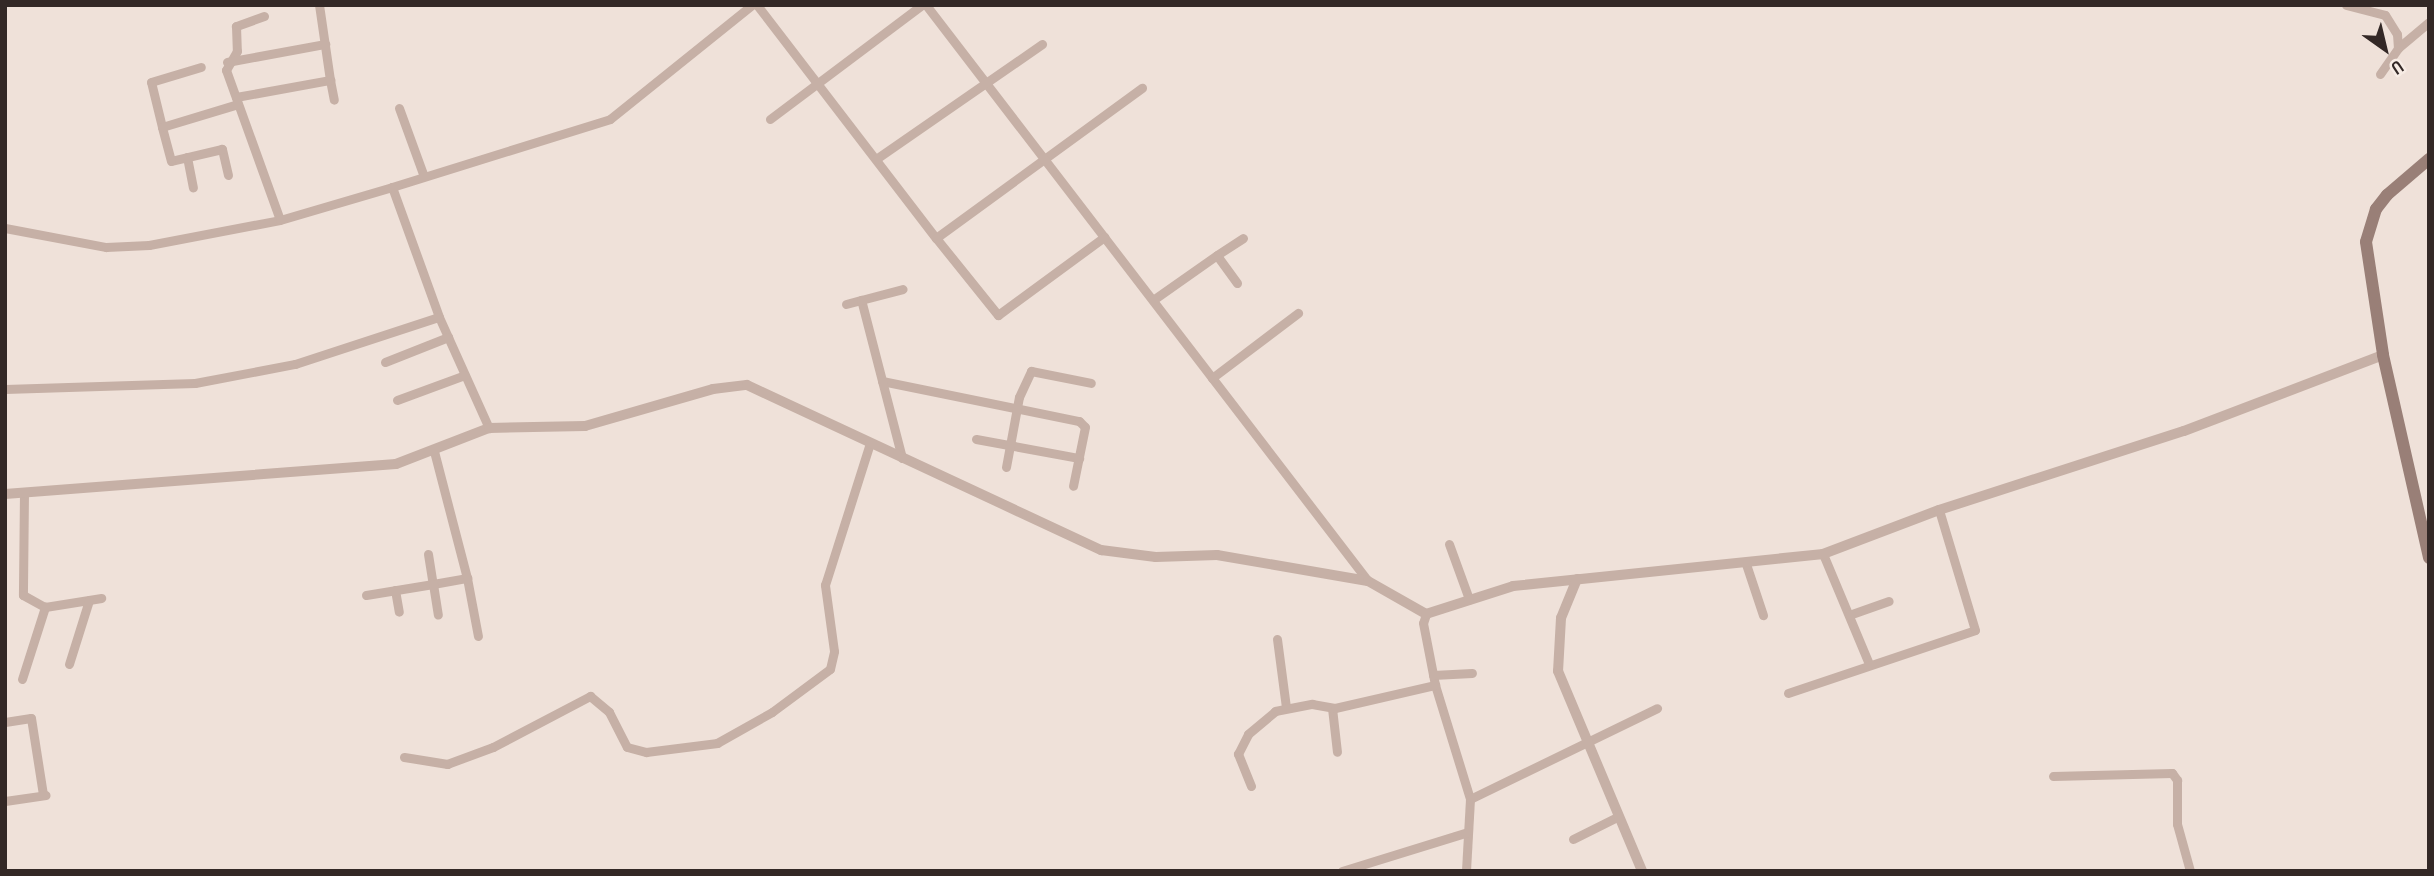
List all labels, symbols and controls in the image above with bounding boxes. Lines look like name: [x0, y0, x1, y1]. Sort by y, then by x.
north arrow: [2350, 14, 2420, 84]
text: U: [2386, 55, 2408, 79]

